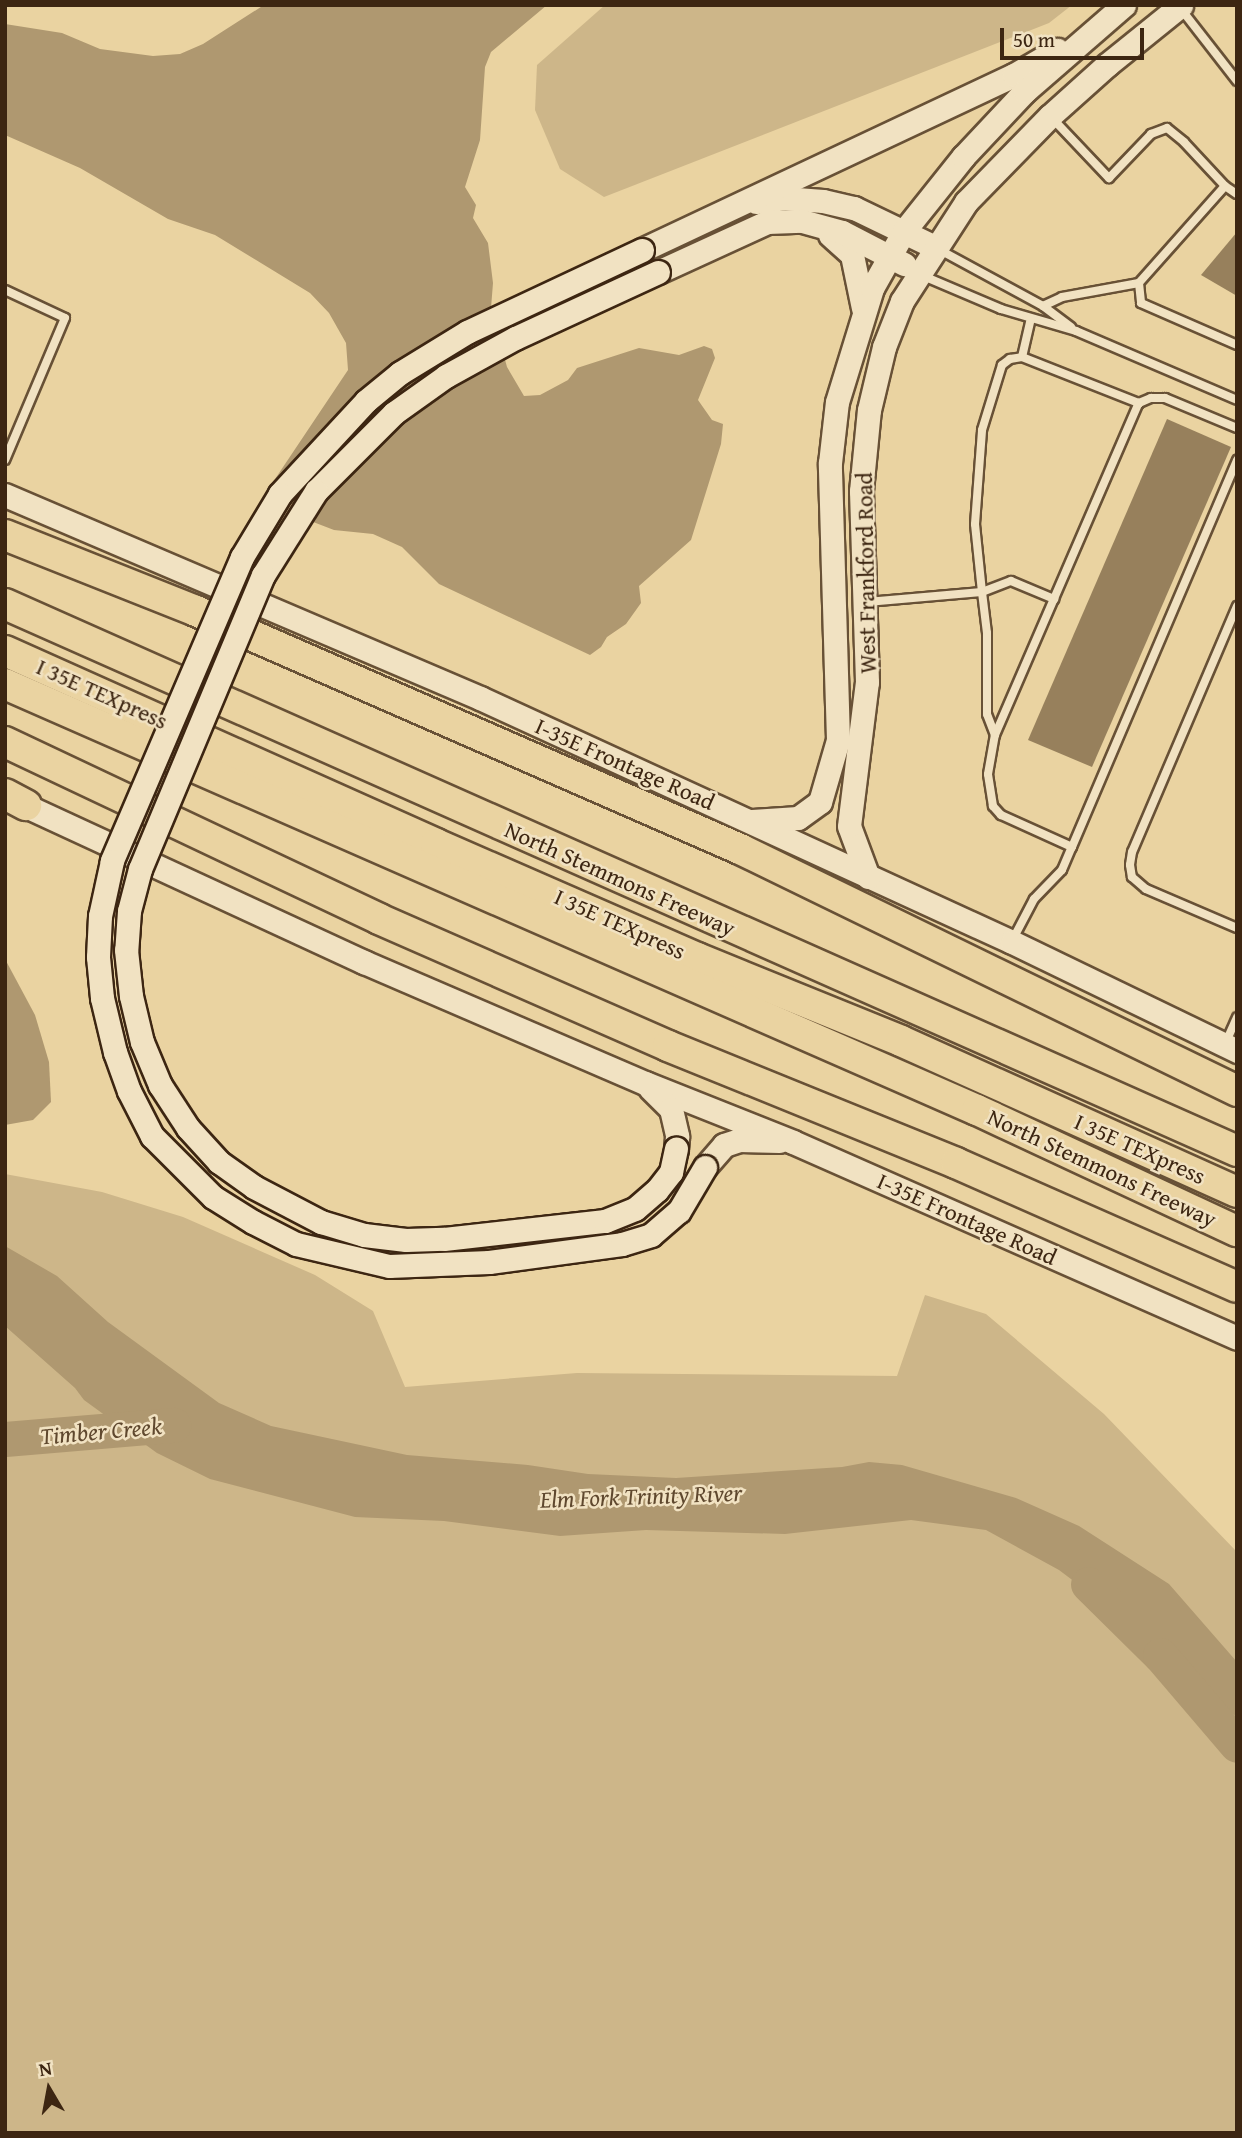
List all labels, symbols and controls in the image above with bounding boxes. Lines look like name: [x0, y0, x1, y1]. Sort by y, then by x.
scale bar: [1004, 14, 1148, 58]
text: 50 m: [1013, 24, 1055, 55]
street label: West Frankford Road: [850, 472, 882, 674]
street label: I 35E TEXpress: [32, 653, 172, 735]
street label: I-35E Frontage Road: [531, 712, 719, 816]
street label: North Stemmons Freeway: [501, 816, 739, 942]
street label: I 35E TEXpress: [550, 883, 690, 965]
street label: North Stemmons Freeway: [983, 1103, 1221, 1233]
street label: I 35E TEXpress: [1070, 1108, 1210, 1190]
street label: I-35E Frontage Road: [873, 1167, 1061, 1271]
water label: Timber Creek: [39, 1411, 163, 1451]
water label: Elm Fork Trinity River: [539, 1478, 743, 1514]
text: N: [37, 2053, 54, 2083]
north arrow: [14, 2054, 84, 2124]

